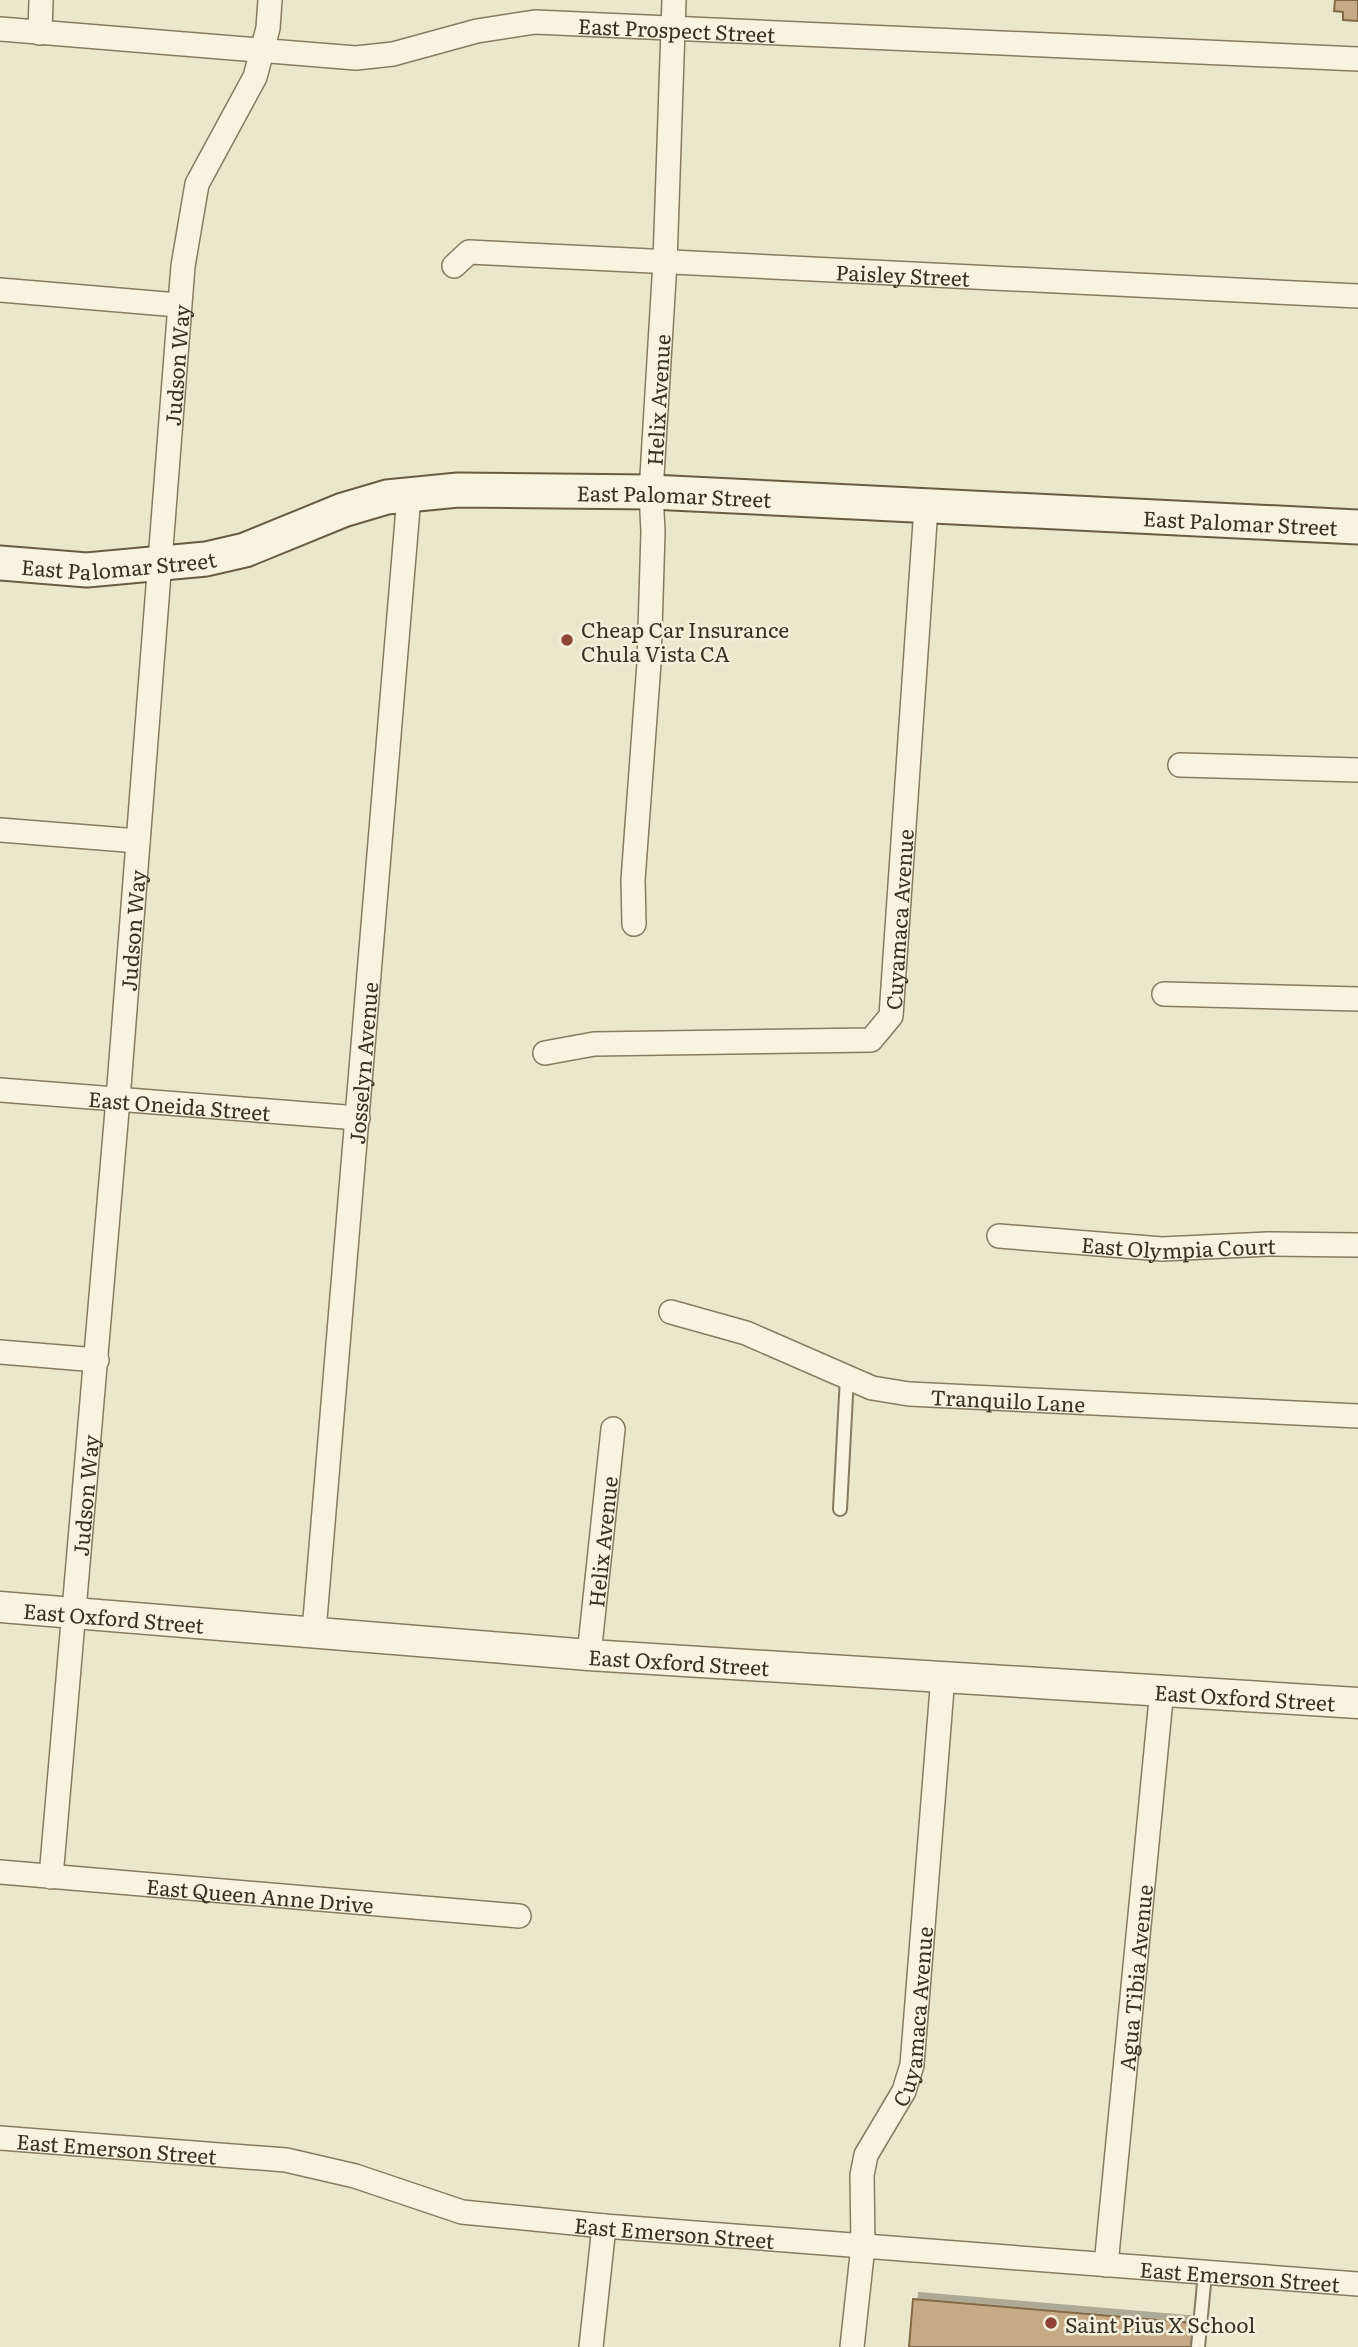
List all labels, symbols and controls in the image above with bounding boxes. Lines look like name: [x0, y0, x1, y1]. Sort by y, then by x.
street label: East Prospect Street: [577, 8, 777, 48]
street label: Paisley Street: [835, 255, 971, 292]
street label: Judson Way: [155, 302, 196, 427]
street label: Helix Avenue: [637, 333, 676, 467]
street label: East Palomar Street: [576, 476, 773, 513]
street label: East Palomar Street: [1142, 501, 1339, 542]
street label: East Palomar Street: [20, 542, 220, 586]
place label: Cheap Car Insurance Chula Vista CA: [581, 613, 789, 668]
marker: Cheap Car Insurance Chula Vista CA: [559, 632, 575, 648]
street label: Cuyamaca Avenue: [876, 828, 919, 1011]
street label: Judson Way: [111, 868, 151, 992]
street label: Josselyn Avenue: [339, 980, 384, 1145]
street label: East Oneida Street: [87, 1081, 272, 1127]
street label: East Olympia Court: [1080, 1227, 1277, 1264]
street label: Tranquilo Lane: [930, 1380, 1086, 1418]
street label: Judson Way: [63, 1432, 105, 1557]
street label: Helix Avenue: [579, 1474, 623, 1609]
street label: East Oxford Street: [22, 1593, 206, 1639]
street label: East Oxford Street: [587, 1639, 771, 1682]
street label: East Oxford Street: [1153, 1675, 1337, 1717]
street label: East Queen Anne Drive: [145, 1869, 375, 1919]
street label: Agua Tibia Avenue: [1109, 1883, 1158, 2072]
street label: Cuyamaca Avenue: [883, 1925, 939, 2112]
street label: East Emerson Street: [15, 2124, 218, 2170]
street label: East Emerson Street: [573, 2208, 776, 2255]
street label: East Emerson Street: [1139, 2252, 1342, 2298]
place label: Saint Pius X School: [1065, 2308, 1255, 2339]
marker: Saint Pius X School: [1043, 2315, 1059, 2331]

